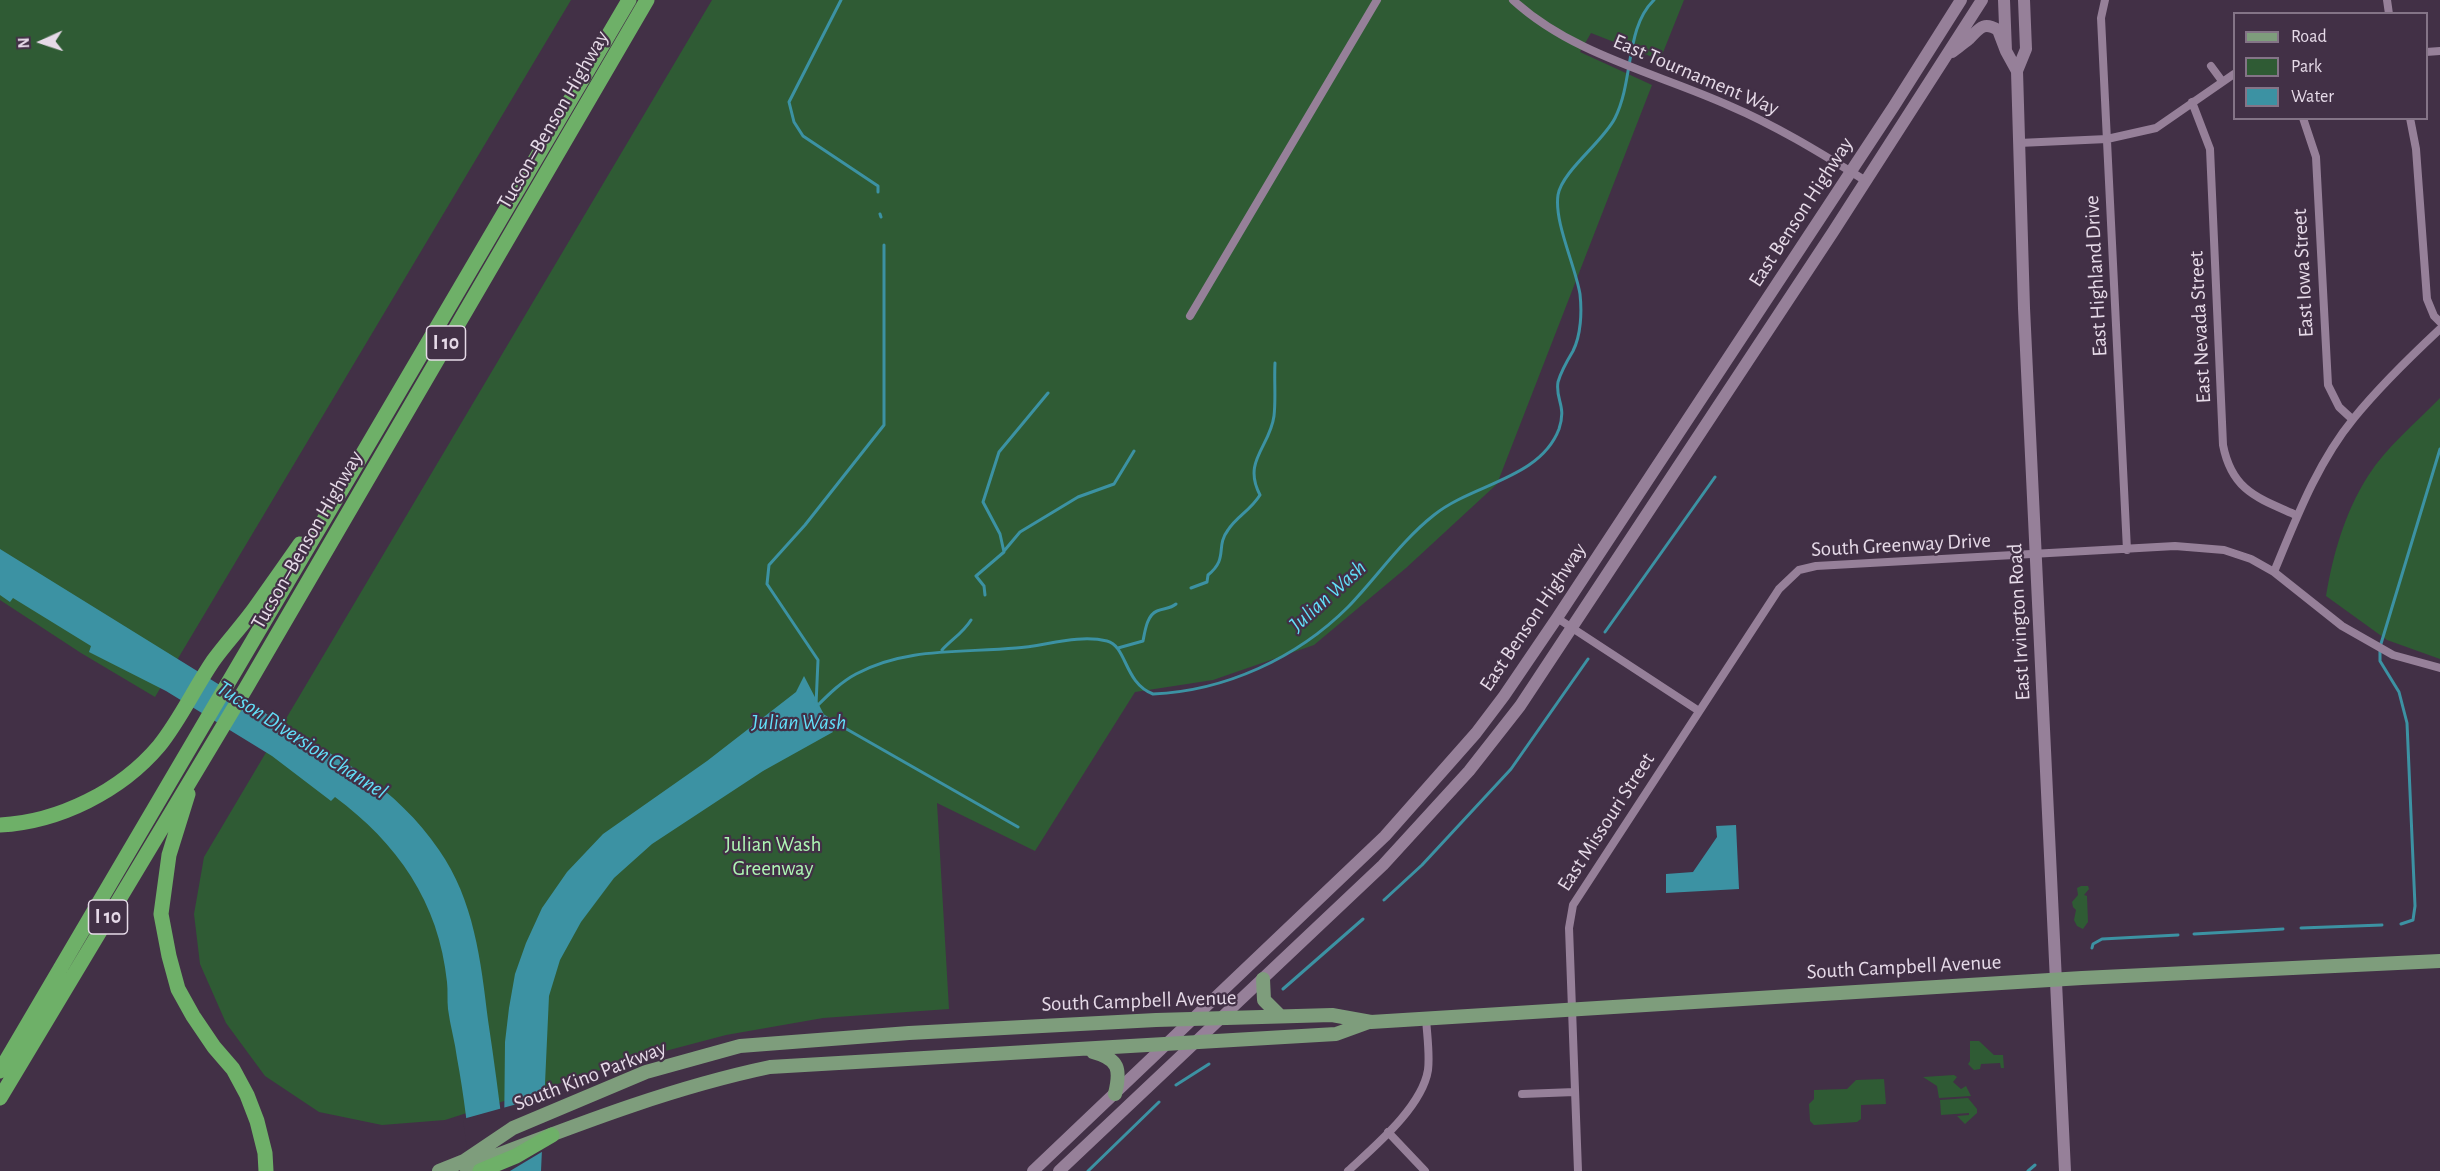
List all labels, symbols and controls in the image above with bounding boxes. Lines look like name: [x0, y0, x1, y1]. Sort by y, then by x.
north arrow: [12, 12, 72, 72]
legend: [2233, 12, 2428, 120]
street label: Tucson–Benson Highway: [492, 26, 614, 214]
text: Road: [2291, 28, 2327, 46]
street label: East Tournament Way: [1609, 29, 1783, 121]
text: N: [16, 37, 32, 49]
text: Park: [2291, 58, 2322, 76]
text: Water: [2291, 88, 2334, 106]
street label: East Benson Highway: [1743, 132, 1859, 292]
street label: East Highland Drive: [2079, 195, 2113, 357]
street label: East Iowa Street: [2287, 208, 2319, 338]
street label: East Nevada Street: [2183, 250, 2217, 404]
road number: I 10: [426, 326, 466, 360]
street label: Tucson–Benson Highway: [246, 446, 368, 634]
street label: South Greenway Drive: [1811, 528, 1991, 562]
street label: East Benson Highway: [1474, 538, 1592, 696]
street label: East Irvington Road: [2002, 543, 2036, 701]
water label: Julian Wash: [1284, 555, 1372, 637]
water label: Tucson Diversion Channel: [212, 675, 392, 805]
water label: Julian Wash: [752, 709, 846, 735]
street label: East Missouri Street: [1552, 748, 1660, 896]
park label: Julian Wash Greenway: [724, 832, 822, 882]
road number: I 10: [88, 900, 128, 934]
street label: South Campbell Avenue: [1806, 949, 2002, 985]
street label: South Campbell Avenue: [1041, 985, 1237, 1017]
street label: South Kino Parkway: [510, 1035, 670, 1117]

